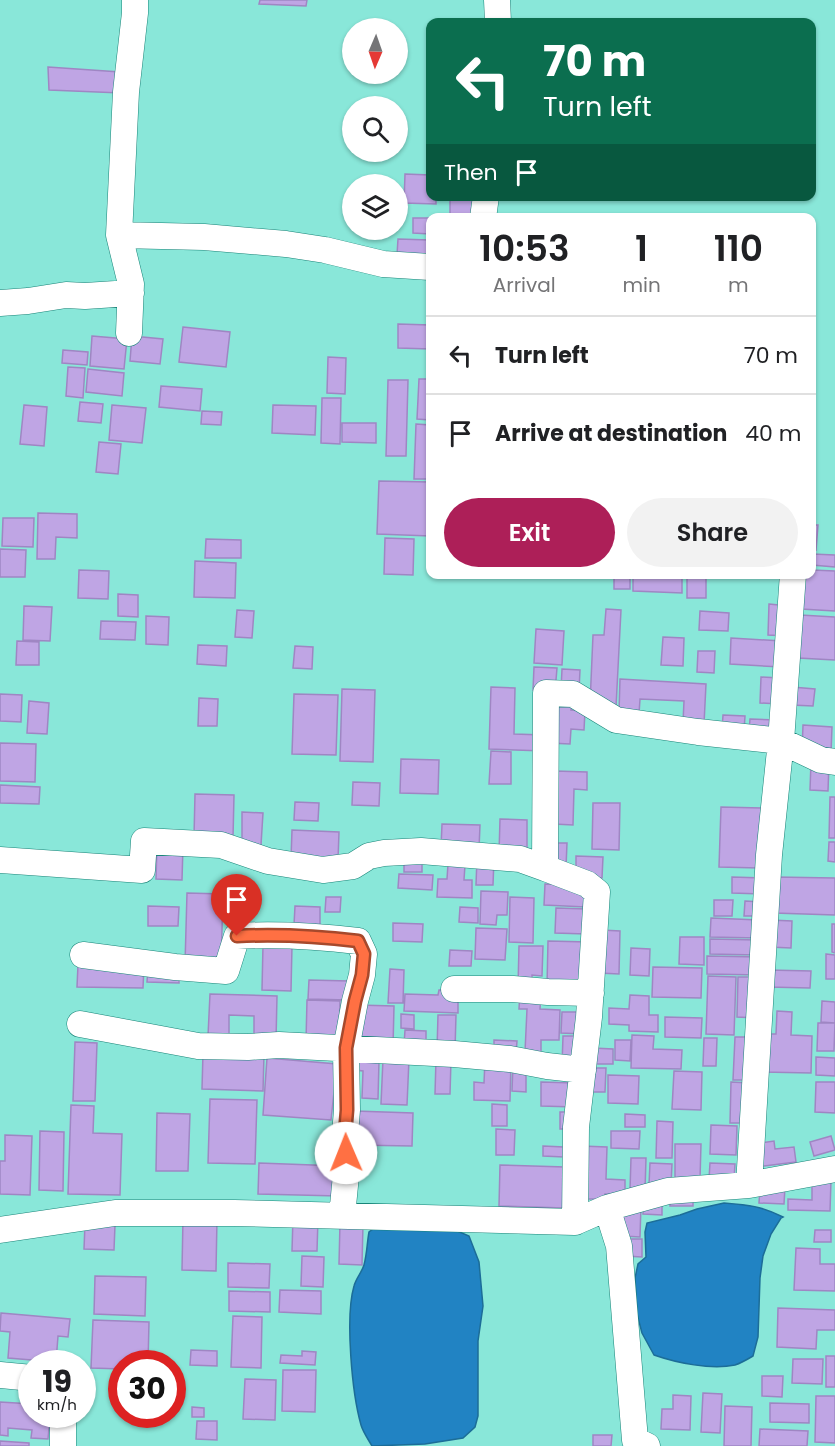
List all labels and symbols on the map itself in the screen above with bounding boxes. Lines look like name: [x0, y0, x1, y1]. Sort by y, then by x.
north arrow: [342, 18, 408, 84]
pin: [211, 874, 262, 936]
position arrow: [314, 1121, 378, 1185]
speed limit sign: 30: [108, 1350, 186, 1428]

